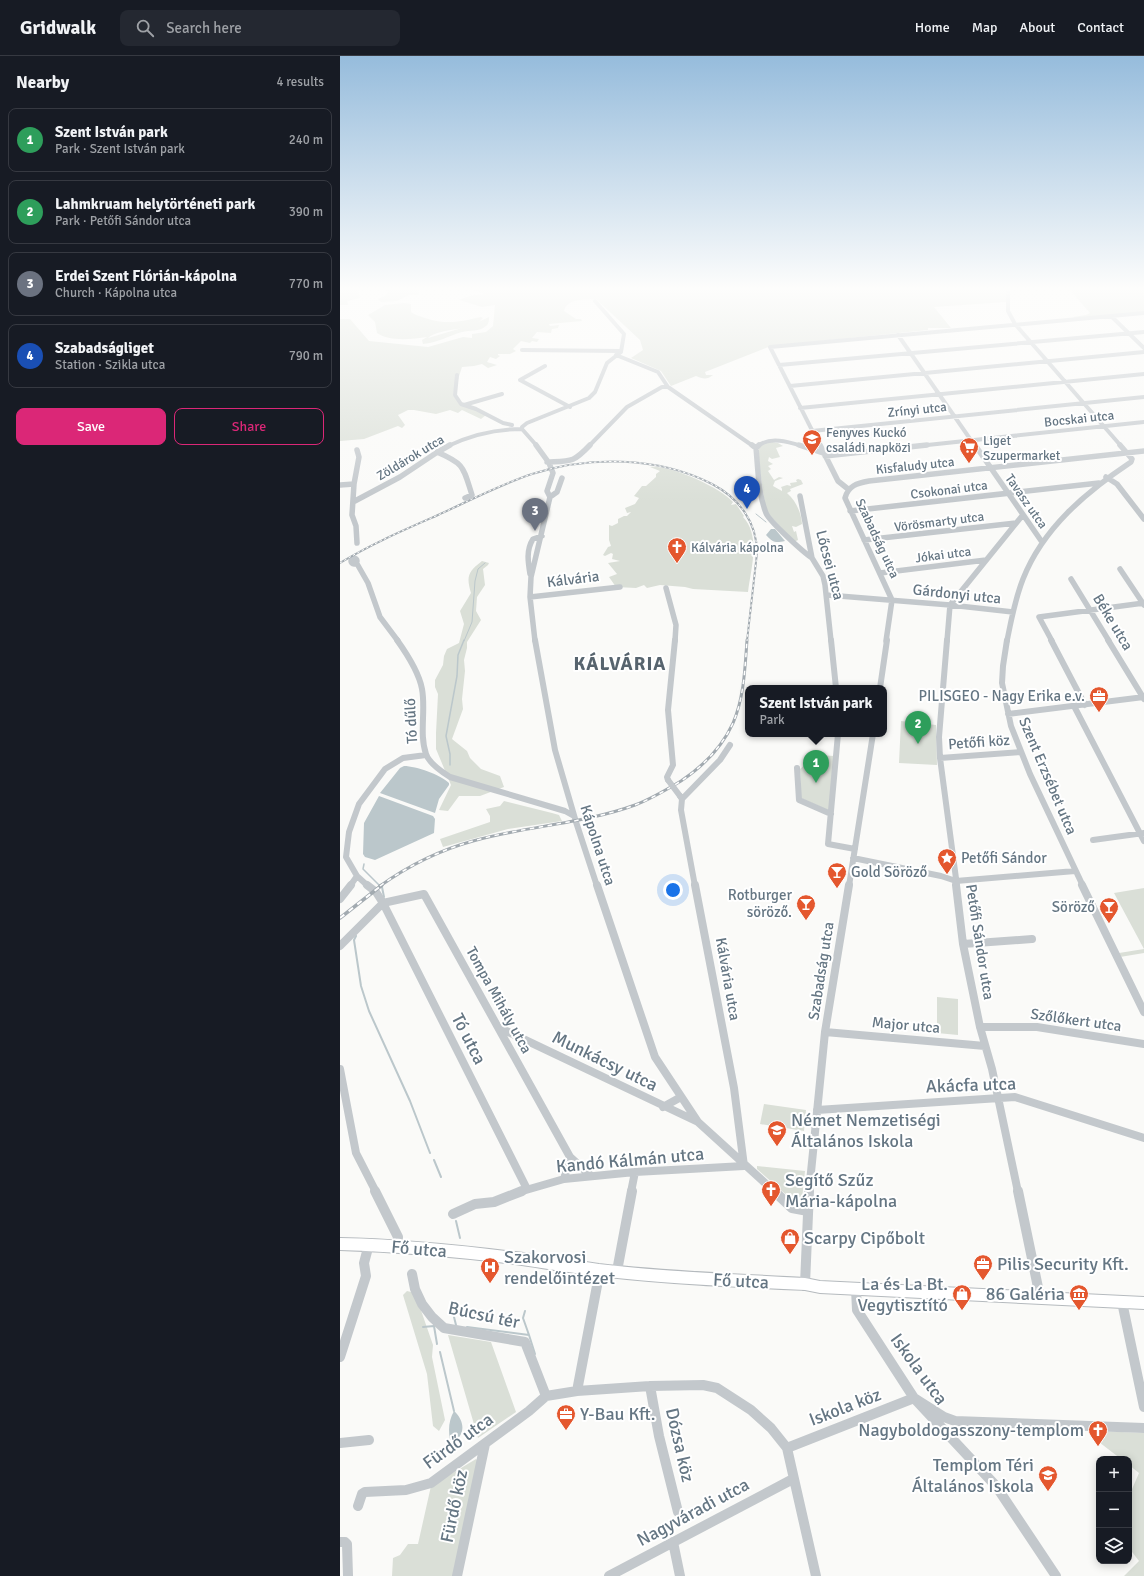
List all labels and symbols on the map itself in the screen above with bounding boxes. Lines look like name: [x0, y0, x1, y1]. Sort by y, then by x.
street label: Zrínyi utca: [887, 399, 947, 421]
street label: Bocskai utca: [1043, 407, 1115, 431]
place label: Fenyves Kuckó családi napközi: [826, 425, 911, 456]
school or university icon: Fenyves Kuckó családi napközi: [801, 428, 823, 456]
street label: Zöldárok utca: [374, 431, 447, 484]
place label: Liget Szupermarket: [983, 433, 1061, 464]
supermarket icon: Liget Szupermarket: [958, 436, 980, 464]
street label: Kisfaludy utca: [875, 454, 955, 478]
street label: Tavasz utca: [1002, 471, 1051, 532]
pin: 4: [734, 476, 760, 509]
street label: Csokonai utca: [910, 477, 989, 503]
street label: Szabadság utca: [852, 496, 903, 581]
pin: 3: [522, 498, 548, 531]
street label: Vörösmarty utca: [893, 509, 985, 535]
street label: Lőcsei utca: [812, 528, 848, 602]
church icon: Kálvária kápolna: [666, 536, 688, 564]
place label: Kálvária kápolna: [691, 540, 784, 556]
street label: Jókai utca: [914, 544, 972, 566]
street label: Kálvária: [546, 567, 600, 591]
street label: Gárdonyi utca: [912, 580, 1002, 608]
street label: Béke utca: [1089, 591, 1137, 653]
district label: KÁLVÁRIA: [574, 652, 666, 676]
office icon: PILISGEO - Nagy Erika e.v.: [1088, 685, 1110, 713]
place label: PILISGEO - Nagy Erika e.v.: [919, 687, 1085, 705]
street label: Tó dűlő: [401, 698, 421, 744]
pin: 2: [905, 711, 931, 744]
street label: Szent Erzsébet utca: [1015, 715, 1081, 837]
street label: Petőfi köz: [947, 731, 1011, 753]
pin: 1: [803, 750, 829, 783]
street label: Kápolna utca: [576, 802, 620, 888]
place icon: Petőfi Sándor: [936, 847, 958, 875]
place label: Petőfi Sándor: [961, 849, 1047, 867]
bar icon: Gold Söröző: [826, 861, 848, 889]
place label: Gold Söröző: [851, 863, 927, 881]
your location: [663, 880, 683, 900]
street label: Petőfi Sándor utca: [962, 883, 998, 1001]
place label: Rotburger söröző.: [728, 886, 792, 921]
bar icon: Rotburger söröző.: [795, 893, 817, 921]
bar icon: Söröző: [1098, 896, 1120, 924]
place label: Söröző: [1052, 898, 1095, 916]
street label: Szabadság utca: [804, 921, 838, 1021]
street label: Kálvária utca: [712, 936, 744, 1022]
street label: Tompa Mihály utca: [462, 943, 536, 1057]
street label: Szőlőkert utca: [1029, 1005, 1123, 1035]
street label: Tó utca: [447, 1010, 491, 1068]
street label: Major utca: [871, 1013, 941, 1037]
street label: Munkácsy utca: [549, 1026, 661, 1096]
street label: Akácfa utca: [925, 1072, 1017, 1098]
place label: Német Nemzetiségi Általános Iskola: [791, 1109, 941, 1152]
school or university icon: Német Nemzetiségi Általános Iskola: [766, 1119, 788, 1147]
street label: Kandó Kálmán utca: [555, 1143, 705, 1177]
place label: Segítő Szűz Mária-kápolna: [785, 1169, 897, 1212]
church icon: Segítő Szűz Mária-kápolna: [760, 1179, 782, 1207]
shop icon: Scarpy Cipőbolt: [779, 1227, 801, 1255]
place label: Scarpy Cipőbolt: [804, 1227, 925, 1249]
street label: Fő utca: [390, 1236, 448, 1262]
place label: Szakorvosi rendelőintézet: [504, 1246, 615, 1289]
office icon: Pilis Security Kft.: [972, 1253, 994, 1281]
place label: Pilis Security Kft.: [997, 1253, 1129, 1275]
hospital icon: Szakorvosi rendelőintézet: [479, 1256, 501, 1284]
street label: Fő utca: [713, 1269, 769, 1293]
place label: La és La Bt. Vegytisztító: [857, 1273, 948, 1316]
shop icon: La és La Bt. Vegytisztító: [951, 1283, 973, 1311]
place label: 86 Galéria: [986, 1283, 1065, 1305]
museum icon: 86 Galéria: [1068, 1283, 1090, 1311]
street label: Búcsú tér: [446, 1297, 522, 1333]
street label: Iskola utca: [886, 1329, 952, 1409]
street label: Iskola köz: [806, 1383, 884, 1431]
office icon: Y-Bau Kft.: [555, 1403, 577, 1431]
place label: Y-Bau Kft.: [580, 1403, 655, 1425]
street label: Dózsa köz: [661, 1406, 699, 1484]
street label: Fürdő utca: [418, 1408, 498, 1474]
place label: Nagyboldogasszony-templom: [858, 1419, 1084, 1441]
church icon: Nagyboldogasszony-templom: [1087, 1419, 1109, 1447]
place label: Templom Téri Általános Iskola: [912, 1454, 1034, 1497]
school or university icon: Templom Téri Általános Iskola: [1037, 1464, 1059, 1492]
street label: Fürdő köz: [436, 1468, 472, 1544]
street label: Nagyváradi utca: [633, 1473, 753, 1551]

